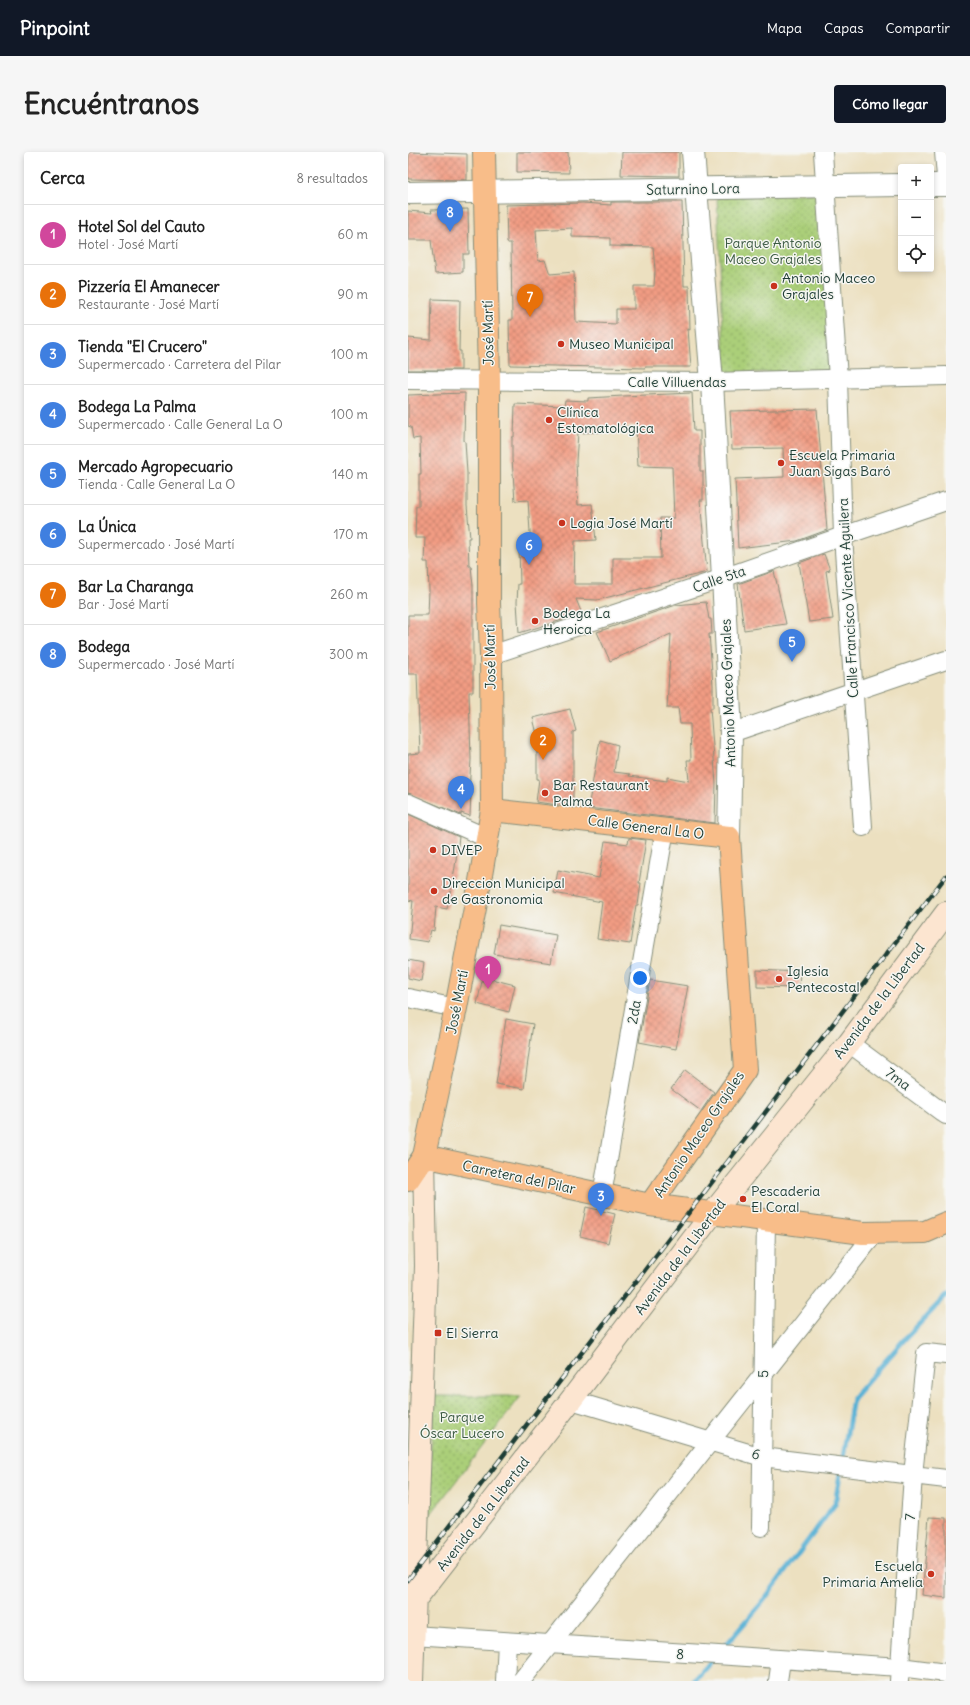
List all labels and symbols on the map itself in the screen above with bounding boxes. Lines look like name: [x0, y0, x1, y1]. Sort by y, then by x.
street label: Saturnino Lora: [646, 179, 740, 199]
pin: 8: [437, 199, 463, 232]
park label: Parque Antonio Maceo Grajales: [724, 234, 822, 268]
place label: Antonio Maceo Grajales: [782, 269, 876, 303]
marker: Antonio Maceo Grajales: [769, 281, 779, 291]
pin: 7: [517, 284, 543, 317]
street label: José Martí: [478, 300, 498, 366]
place label: Museo Municipal: [569, 335, 674, 353]
marker: Museo Municipal: [556, 339, 566, 349]
street label: Calle Villuendas: [628, 373, 726, 391]
place label: Clínica Estomatológica: [557, 403, 654, 437]
marker: Clínica Estomatológica: [544, 415, 554, 425]
place label: Escuela Primaria Juan Sigas Baró: [789, 446, 895, 480]
marker: Escuela Primaria Juan Sigas Baró: [776, 458, 786, 468]
street label: Calle Francisco Vicente Aguilera: [834, 498, 862, 698]
place label: Logia José Martí: [570, 514, 673, 532]
marker: Logia José Martí: [557, 518, 567, 528]
pin: 6: [516, 532, 542, 565]
street label: Calle 5ta: [690, 562, 748, 596]
place label: Bodega La Heroica: [543, 604, 610, 638]
marker: Bodega La Heroica: [530, 616, 540, 626]
street label: Antonio Maceo Grajales: [716, 618, 740, 768]
street label: José Martí: [480, 624, 500, 690]
pin: 5: [779, 629, 805, 662]
pin: 2: [530, 727, 556, 760]
pin: 4: [448, 776, 474, 809]
place label: Bar Restaurant Palma: [553, 776, 649, 810]
marker: Bar Restaurant Palma: [540, 788, 550, 798]
street label: Calle General La O: [587, 811, 705, 843]
place label: DIVEP: [441, 841, 482, 859]
marker: DIVEP: [428, 845, 438, 855]
place label: Direccion Municipal de Gastronomia: [442, 874, 565, 908]
marker: Direccion Municipal de Gastronomia: [429, 886, 439, 896]
street label: Avenida de la Libertad: [830, 940, 928, 1062]
pin: 1: [475, 956, 501, 989]
place label: Iglesia Pentecostal: [787, 962, 860, 996]
street label: José Martí: [442, 968, 472, 1036]
your location: [630, 968, 650, 988]
marker: Iglesia Pentecostal: [774, 974, 784, 984]
street label: 2da: [623, 999, 645, 1025]
street label: 7ma: [882, 1064, 914, 1094]
street label: Antonio Maceo Grajales: [650, 1067, 748, 1201]
street label: Carretera del Pilar: [461, 1156, 577, 1198]
place label: Pescaderia El Coral: [751, 1182, 820, 1216]
pin: 3: [588, 1183, 614, 1216]
marker: Pescaderia El Coral: [738, 1194, 748, 1204]
street label: Avenida de la Libertad: [631, 1196, 729, 1318]
place label: El Sierra: [446, 1324, 498, 1342]
marker: El Sierra: [433, 1328, 443, 1338]
street label: 5: [754, 1370, 772, 1378]
park label: Parque Óscar Lucero: [420, 1408, 504, 1442]
street label: 6: [750, 1444, 762, 1464]
street label: Avenida de la Libertad: [433, 1453, 533, 1575]
street label: 7: [901, 1513, 919, 1521]
place label: Escuela Primaria Amelia: [822, 1557, 923, 1591]
marker: Escuela Primaria Amelia: [926, 1569, 936, 1579]
street label: 8: [675, 1645, 685, 1663]

